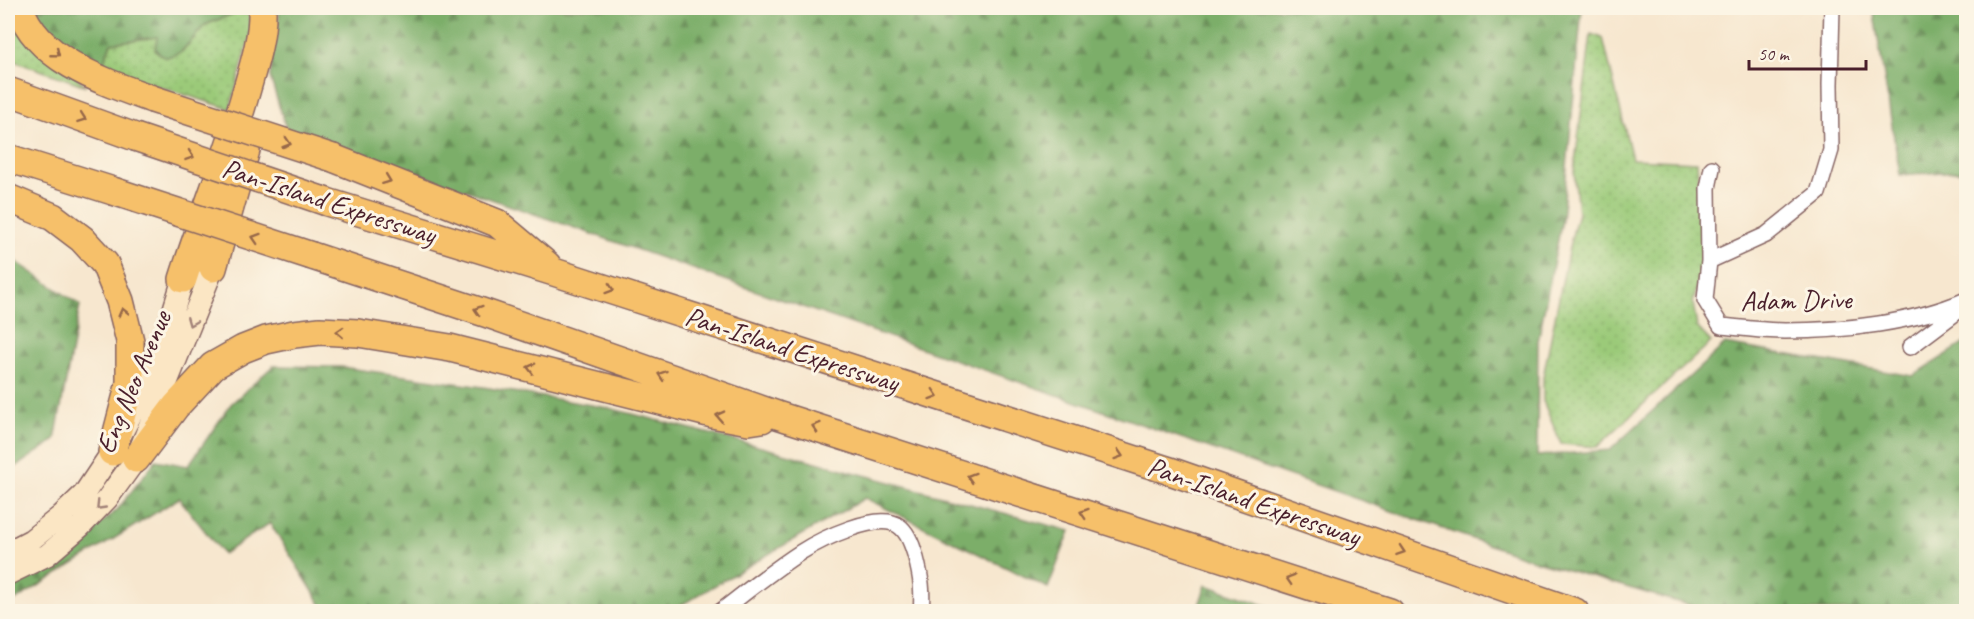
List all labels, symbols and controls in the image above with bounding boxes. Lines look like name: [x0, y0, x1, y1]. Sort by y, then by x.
scale bar: [1749, 33, 1866, 71]
text: 50 m: [1758, 43, 1791, 65]
one-way arrow: [49, 46, 60, 57]
one-way arrow: [76, 111, 87, 124]
one-way arrow: [281, 136, 292, 149]
one-way arrow: [184, 149, 195, 161]
street label: Pan-Island Expressway: [218, 150, 442, 253]
one-way arrow: [381, 173, 392, 185]
one-way arrow: [251, 233, 262, 245]
one-way arrow: [604, 282, 615, 295]
street label: Adam Drive: [1740, 282, 1854, 318]
street label: Pan-Island Expressway: [681, 298, 905, 401]
street label: Eng Neo Avenue: [87, 304, 179, 458]
one-way arrow: [473, 305, 484, 318]
one-way arrow: [118, 308, 131, 318]
one-way arrow: [186, 316, 198, 327]
one-way arrow: [335, 326, 344, 339]
one-way arrow: [526, 363, 536, 376]
one-way arrow: [658, 369, 668, 382]
one-way arrow: [928, 387, 939, 400]
one-way arrow: [715, 410, 725, 423]
one-way arrow: [811, 422, 822, 435]
one-way arrow: [1113, 448, 1124, 460]
street label: Pan-Island Expressway: [1143, 448, 1367, 555]
one-way arrow: [966, 472, 977, 484]
one-way arrow: [96, 499, 107, 509]
one-way arrow: [1079, 508, 1090, 520]
one-way arrow: [1395, 544, 1406, 557]
one-way arrow: [1285, 574, 1296, 586]

